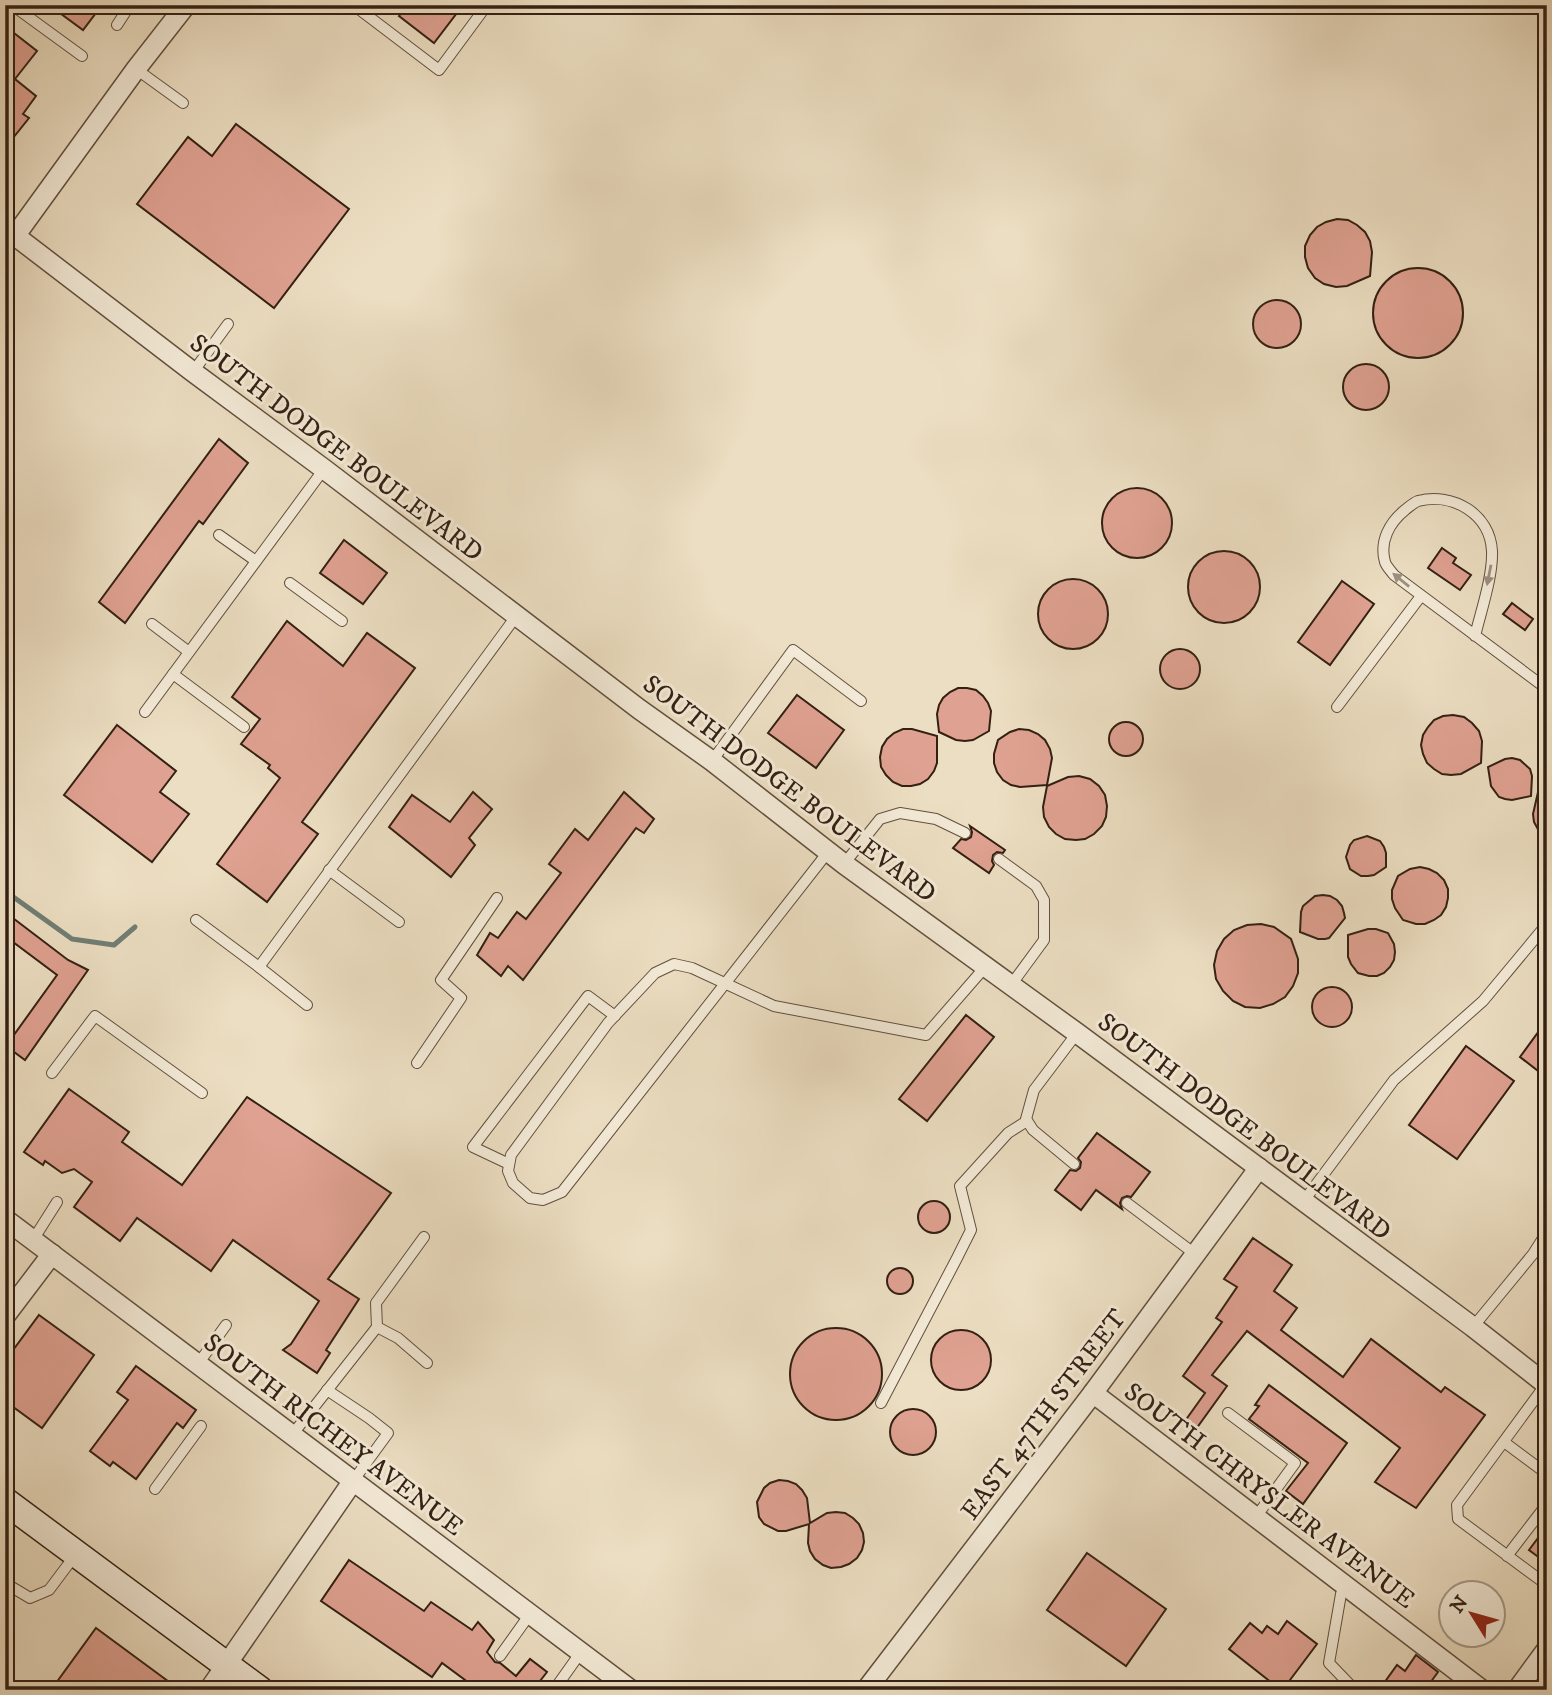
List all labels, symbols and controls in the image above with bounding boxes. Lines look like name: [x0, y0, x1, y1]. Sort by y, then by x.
street label: SOUTH DODGE BOULEVARD: [183, 327, 489, 569]
one-way arrow: [1483, 564, 1494, 586]
one-way arrow: [1393, 573, 1411, 588]
street label: SOUTH DODGE BOULEVARD: [636, 668, 942, 910]
street label: SOUTH DODGE BOULEVARD: [1091, 1006, 1397, 1248]
street label: EAST 47TH STREET: [954, 1303, 1135, 1527]
street label: SOUTH RICHEY AVENUE: [197, 1327, 470, 1544]
street label: SOUTH CHRYSLER AVENUE: [1117, 1376, 1421, 1616]
north arrow: [1436, 1580, 1506, 1650]
text: N: [1446, 1591, 1474, 1618]

